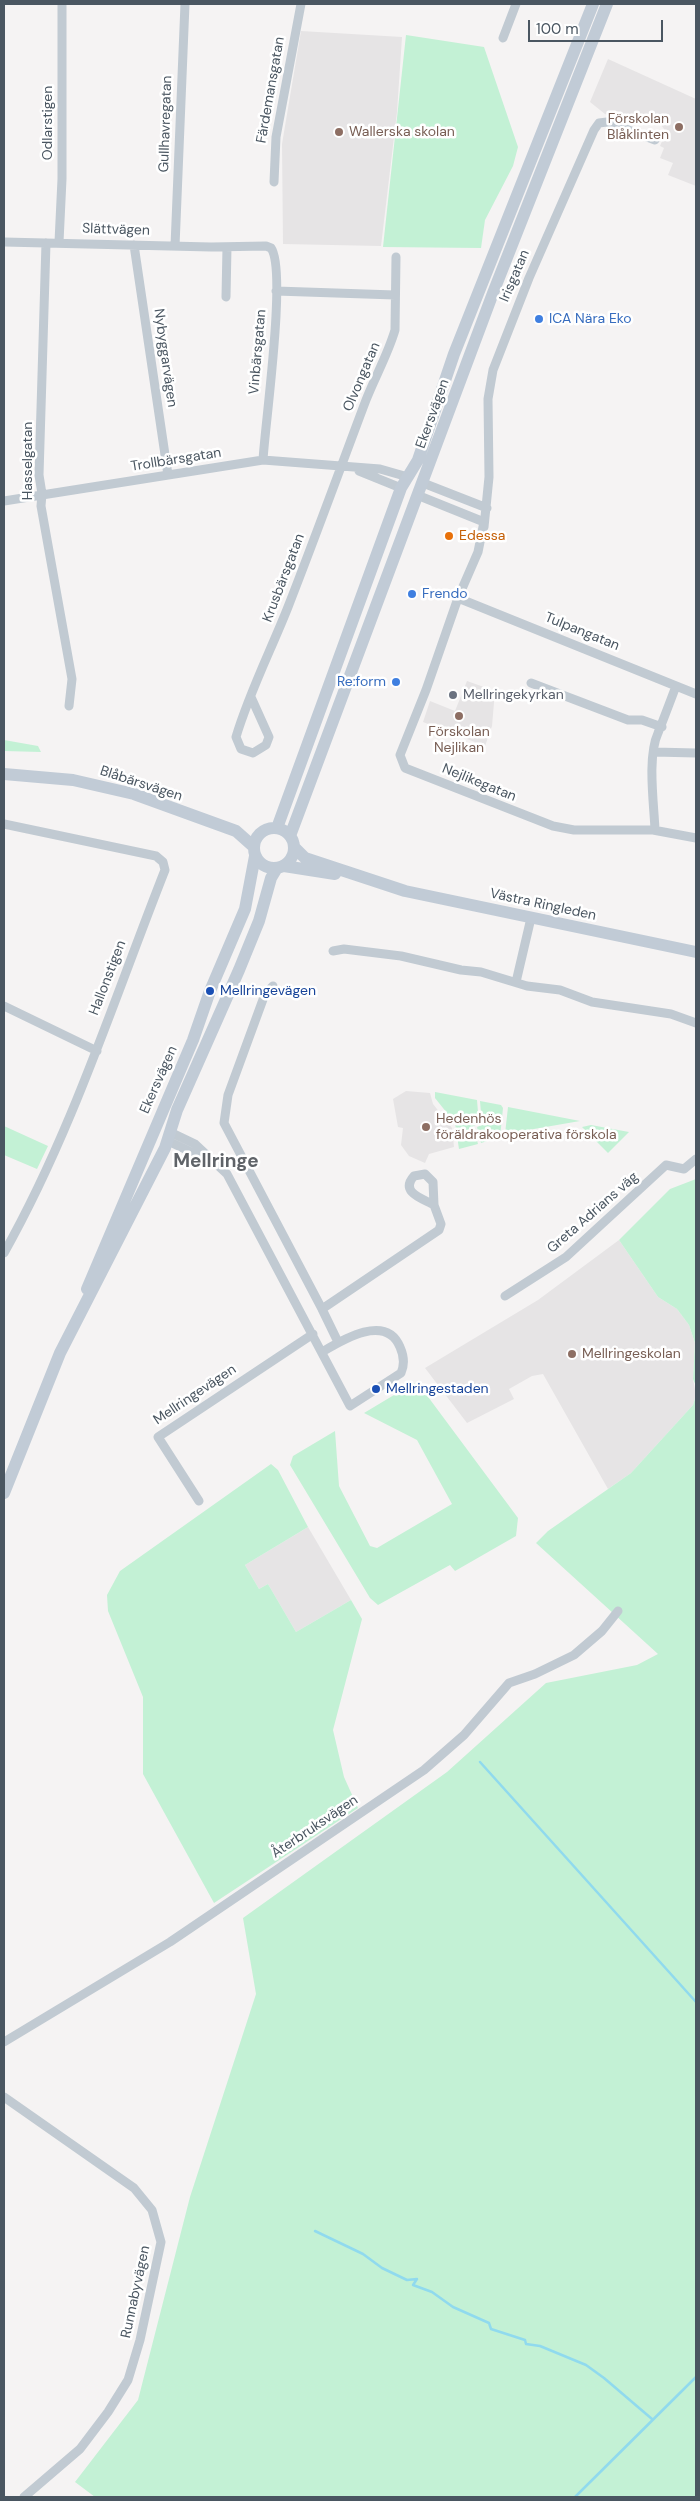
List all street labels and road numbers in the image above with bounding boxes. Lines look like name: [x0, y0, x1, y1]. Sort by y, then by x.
street label: Färdemansgatan: [253, 35, 289, 145]
street label: Gullhavregatan: [156, 75, 176, 173]
street label: Odlarstigen: [40, 86, 56, 160]
street label: Slättvägen: [82, 220, 150, 240]
street label: Irisgatan: [496, 247, 534, 305]
street label: Nybyggarvägen: [150, 308, 180, 408]
street label: Vinbärsgatan: [246, 309, 270, 395]
street label: Olvongatan: [340, 340, 384, 414]
street label: Ekersvägen: [413, 377, 453, 451]
street label: Hasselgatan: [20, 422, 36, 500]
street label: Trollbärsgatan: [130, 445, 222, 475]
street label: Krusbärsgatan: [259, 531, 309, 625]
street label: Tulpangatan: [542, 609, 622, 655]
street label: Nejlikegatan: [440, 761, 518, 805]
street label: Blåbärsvägen: [98, 763, 184, 805]
street label: Västra Ringleden: [488, 886, 598, 924]
street label: Hallonstigen: [86, 938, 130, 1018]
street label: Ekersvägen: [137, 1044, 181, 1116]
street label: Greta Adrians väg: [544, 1169, 642, 1257]
street label: Mellringevägen: [151, 1361, 239, 1429]
street label: Återbruksvägen: [269, 1792, 361, 1862]
street label: Runnabyvägen: [118, 2244, 154, 2340]

